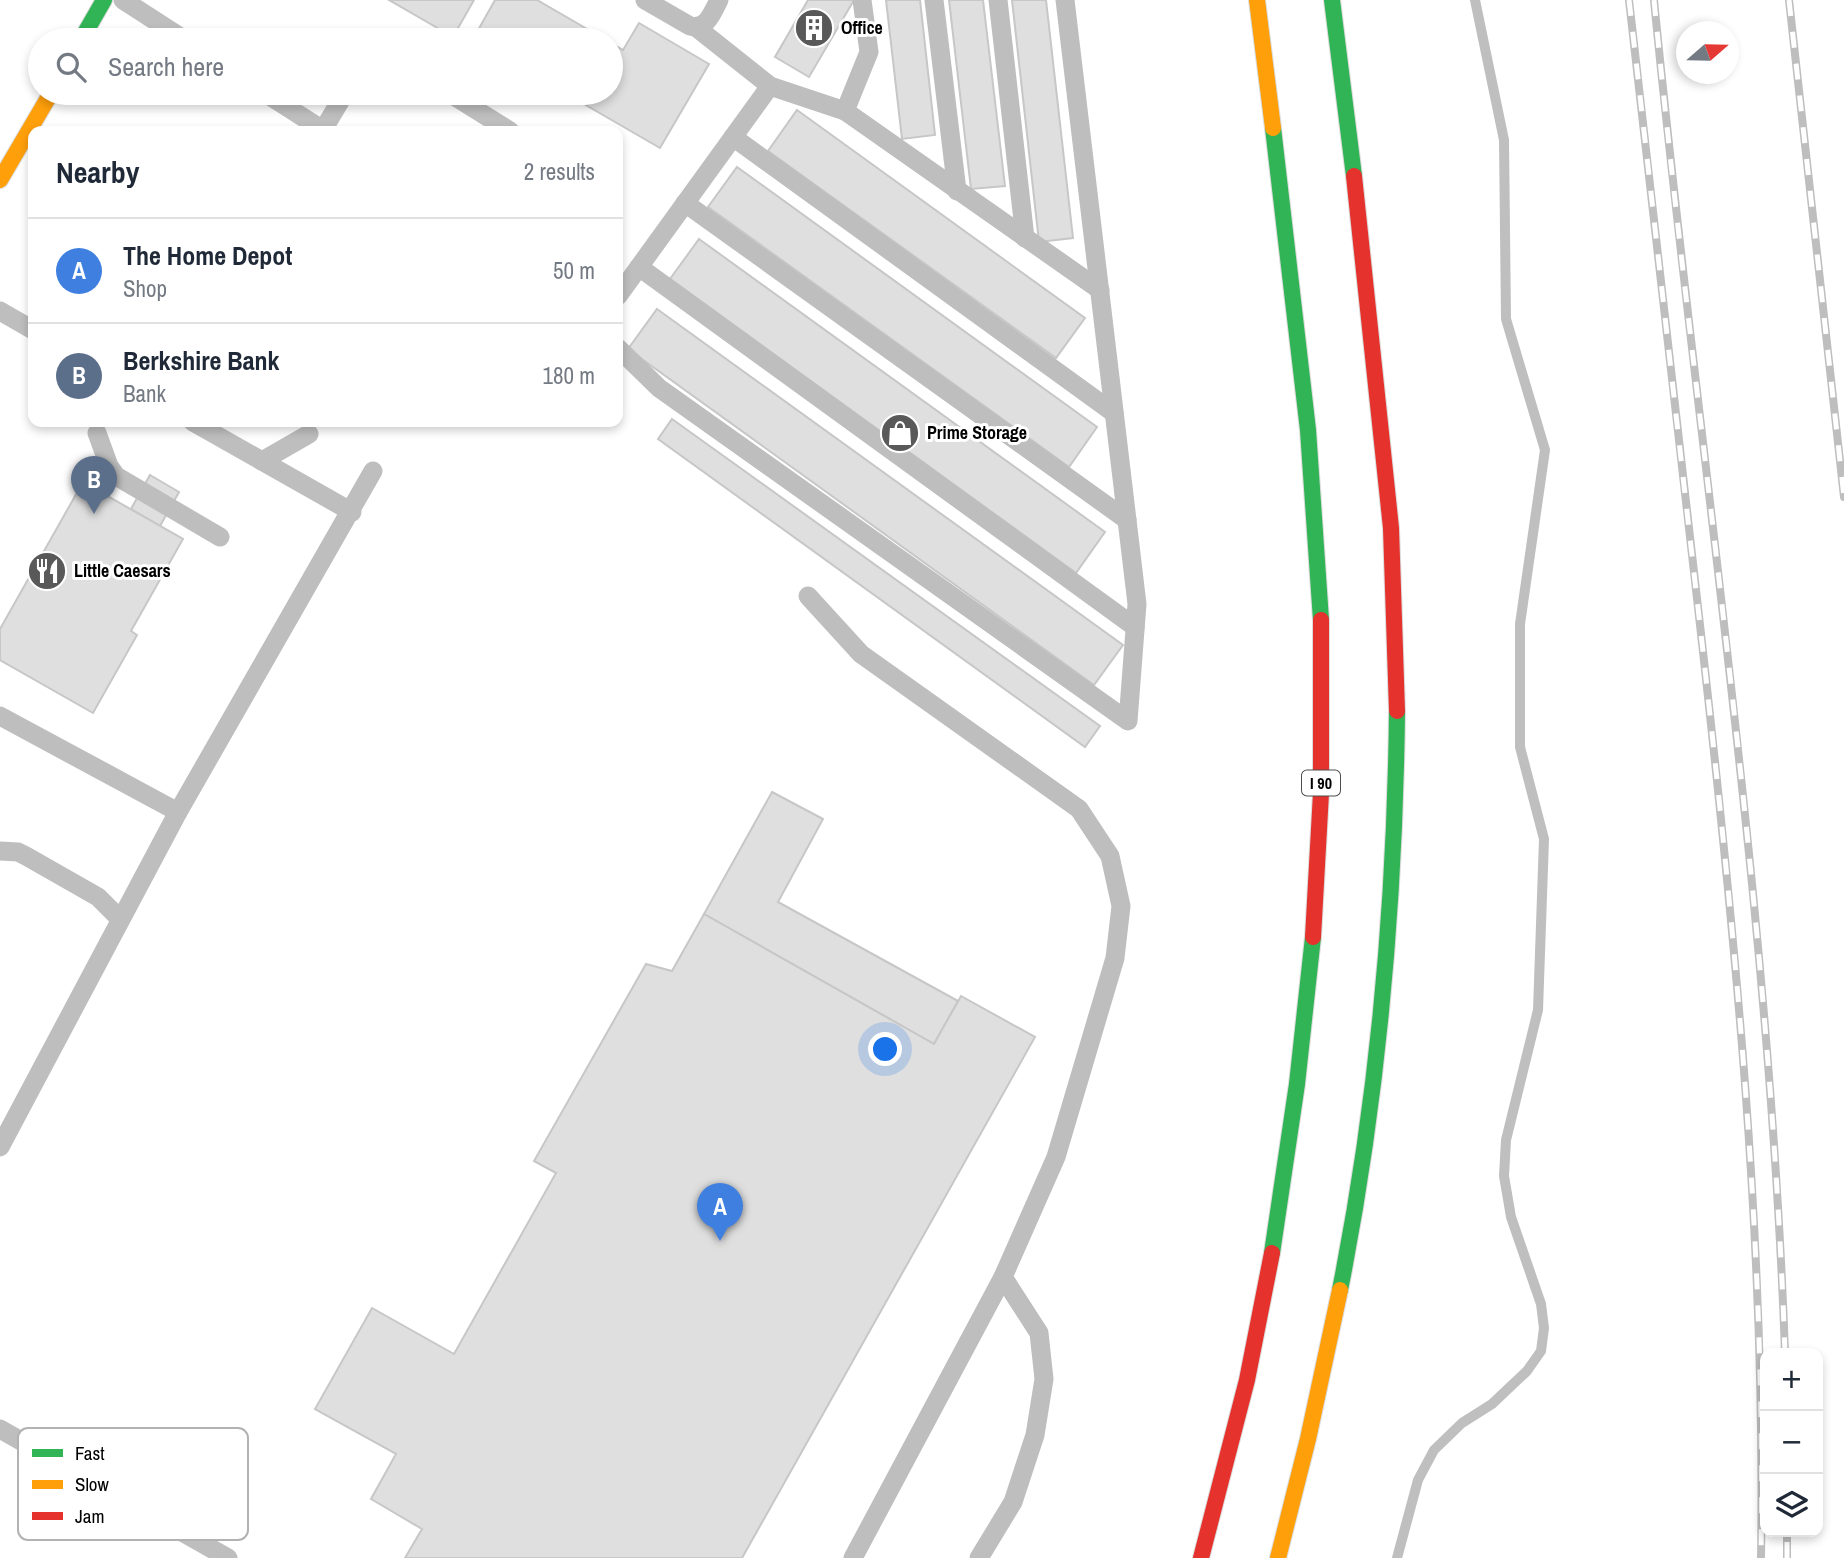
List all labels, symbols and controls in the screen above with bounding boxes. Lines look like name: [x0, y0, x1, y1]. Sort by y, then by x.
building icon: Office: [793, 7, 835, 49]
place label: Office: [841, 15, 883, 40]
north arrow: [1676, 21, 1739, 84]
search box: [28, 28, 623, 105]
icon: search: [52, 48, 90, 86]
text: Search here: [108, 49, 224, 84]
text: Nearby: [56, 152, 139, 192]
text: 2 results: [524, 156, 595, 187]
text: The Home Depot: [123, 238, 292, 273]
text: A: [72, 255, 86, 286]
text: 50 m: [553, 255, 595, 286]
text: Shop: [123, 273, 167, 304]
text: Berkshire Bank: [123, 343, 279, 378]
text: B: [72, 360, 86, 391]
text: 180 m: [543, 360, 595, 391]
text: Bank: [123, 378, 166, 409]
shop icon: Prime Storage: [879, 412, 921, 454]
place label: Prime Storage: [927, 420, 1027, 445]
pin: B: [71, 456, 117, 514]
restaurant icon: Little Caesars: [26, 550, 68, 592]
place label: Little Caesars: [74, 558, 171, 583]
road number: I 90: [1302, 770, 1340, 796]
your location: [868, 1032, 902, 1066]
pin: A: [697, 1183, 743, 1241]
map controls: [1760, 1348, 1823, 1537]
button: +: [1760, 1348, 1823, 1411]
button: −: [1760, 1411, 1823, 1474]
legend: [18, 1428, 248, 1540]
text: Fast: [75, 1440, 105, 1466]
text: Slow: [75, 1471, 110, 1497]
button: layers: [1760, 1474, 1823, 1537]
text: Jam: [75, 1503, 104, 1529]

